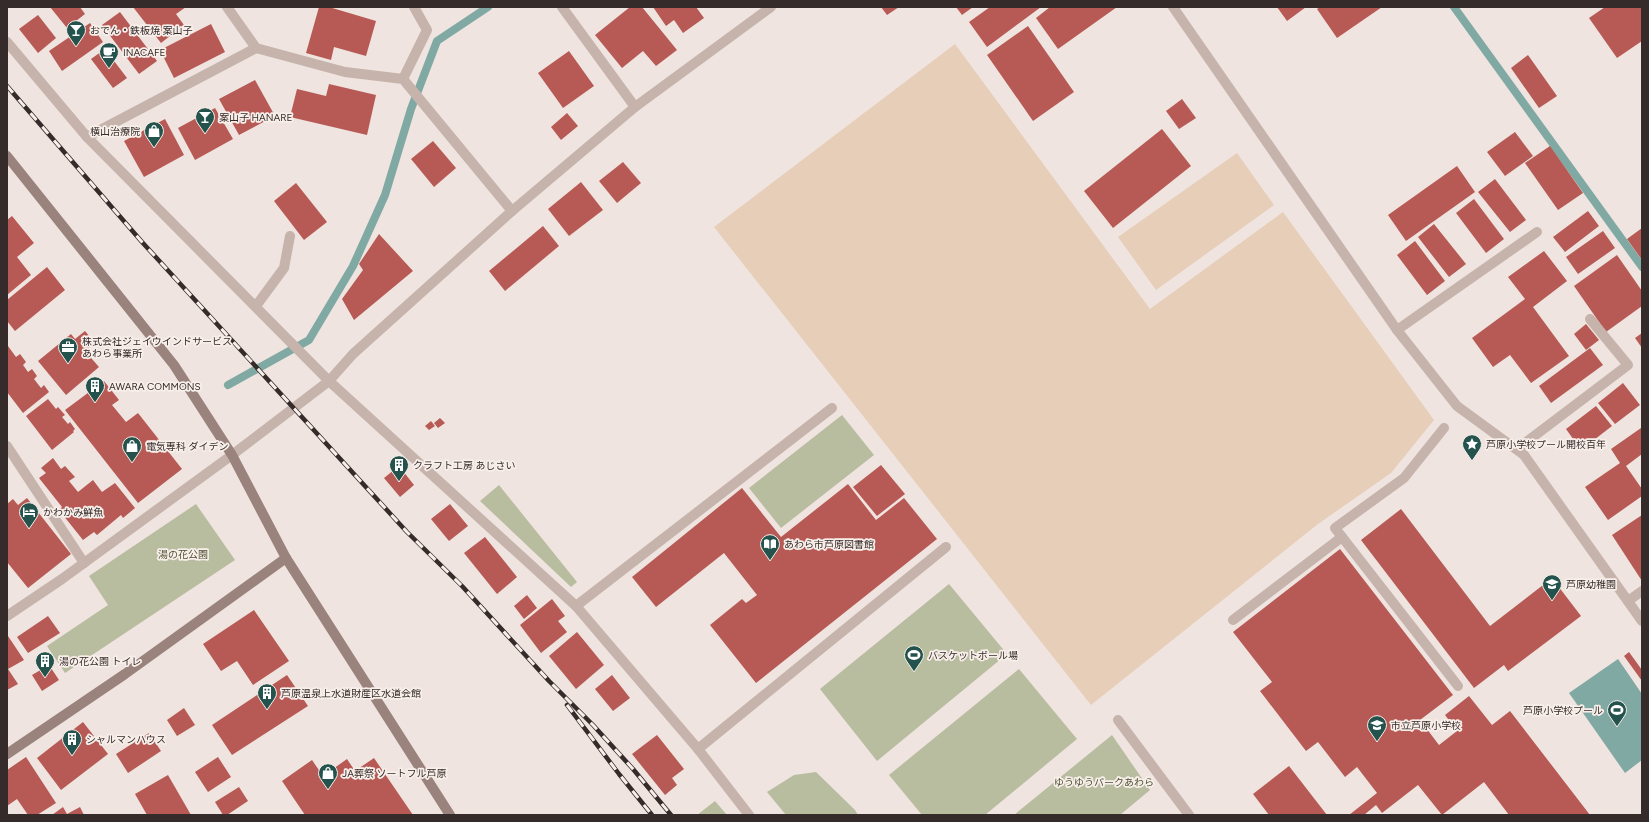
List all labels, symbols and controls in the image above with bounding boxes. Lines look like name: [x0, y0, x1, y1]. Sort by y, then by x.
bar icon: おでん・鉄板焼 案山子: [65, 19, 87, 47]
place label: おでん・鉄板焼 案山子: [90, 24, 192, 37]
cafe icon: INACAFE: [98, 41, 120, 69]
place label: INACAFE: [123, 46, 165, 59]
bar icon: 案山子 HANARE: [194, 106, 216, 134]
place label: 案山子 HANARE: [219, 111, 293, 124]
shop icon: 横山治療院: [143, 120, 165, 148]
place label: 横山治療院: [90, 125, 140, 138]
place label: 株式会社ジェイウインドサービス あわら事業所: [82, 335, 232, 360]
office icon: 株式会社ジェイウインドサービス あわら事業所: [57, 336, 79, 364]
building icon: AWARA COMMONS: [84, 375, 106, 403]
place label: AWARA COMMONS: [109, 380, 201, 393]
place icon: 芦原小学校プール開校百年: [1461, 433, 1483, 461]
shop icon: 電気専科 ダイデン: [121, 435, 143, 463]
place label: 芦原小学校プール開校百年: [1486, 438, 1606, 451]
place label: 電気専科 ダイデン: [146, 440, 228, 453]
building icon: クラフト工房 あじさい: [388, 454, 410, 482]
place label: クラフト工房 あじさい: [413, 459, 515, 472]
hotel icon: かわかみ鮮魚: [18, 501, 40, 529]
place label: かわかみ鮮魚: [43, 506, 103, 519]
library icon: あわら市芦原図書館: [759, 533, 781, 561]
place label: あわら市芦原図書館: [784, 538, 874, 551]
park label: 湯の花公園: [158, 548, 208, 561]
school or university icon: 芦原幼稚園: [1541, 573, 1563, 601]
place label: 芦原幼稚園: [1566, 578, 1616, 591]
sports icon: バスケットボール場: [903, 644, 925, 672]
place label: バスケットボール場: [928, 649, 1018, 662]
building icon: 湯の花公園 トイレ: [34, 650, 56, 678]
place label: 湯の花公園 トイレ: [59, 655, 141, 668]
building icon: 芦原温泉上水道財産区水道会館: [256, 682, 278, 710]
place label: 芦原温泉上水道財産区水道会館: [281, 687, 421, 700]
sports icon: 芦原小学校プール: [1606, 699, 1628, 727]
place label: 芦原小学校プール: [1523, 704, 1603, 717]
school or university icon: 市立芦原小学校: [1366, 714, 1388, 742]
place label: 市立芦原小学校: [1391, 719, 1461, 732]
building icon: シャルマンハウス: [61, 728, 83, 756]
place label: シャルマンハウス: [86, 733, 166, 746]
shop icon: JA葬祭 ソートフル芦原: [317, 762, 339, 790]
place label: JA葬祭 ソートフル芦原: [342, 767, 446, 780]
park label: ゆうゆうパークあわら: [1054, 776, 1154, 789]

